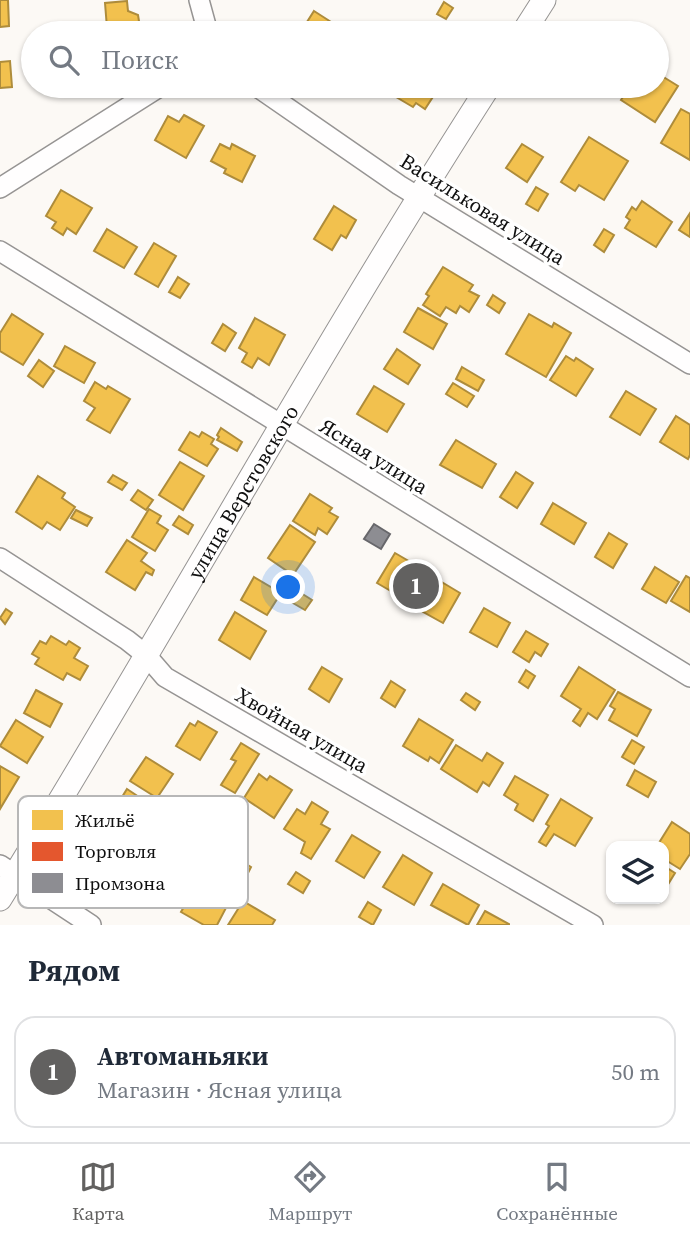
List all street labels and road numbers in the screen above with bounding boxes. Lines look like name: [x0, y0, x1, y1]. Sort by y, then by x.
street label: Васильковая улица: [395, 146, 571, 272]
street label: улица Верстовского: [180, 399, 305, 584]
street label: Ясная улица: [314, 411, 434, 501]
street label: Хвойная улица: [230, 680, 374, 780]

